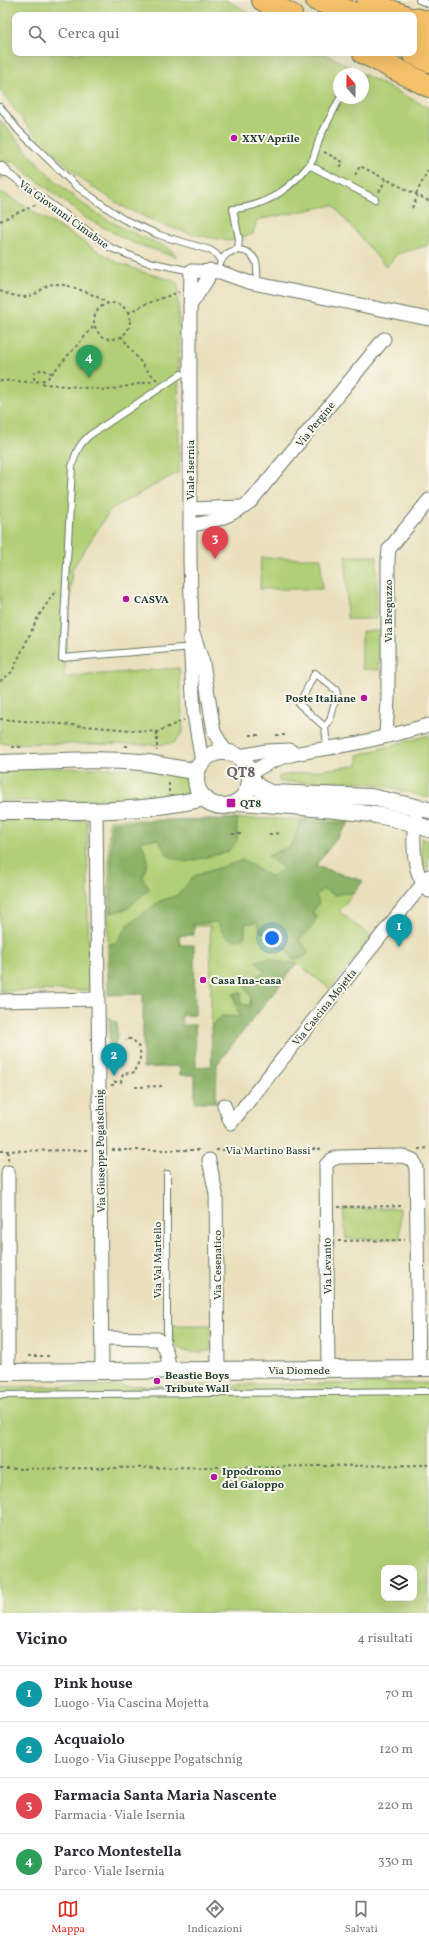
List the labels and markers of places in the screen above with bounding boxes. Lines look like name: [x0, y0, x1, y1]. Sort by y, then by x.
place label: XXV Aprile: [242, 132, 300, 147]
marker: XXV Aprile: [229, 133, 239, 143]
pin: 4: [76, 345, 102, 378]
pin: 3: [202, 526, 228, 559]
place label: CASVA: [134, 593, 169, 608]
marker: CASVA: [121, 594, 131, 604]
place label: Poste Italiane: [285, 692, 356, 707]
marker: Poste Italiane: [359, 693, 369, 703]
marker: QT8: [225, 797, 237, 809]
place label: QT8: [240, 797, 261, 812]
pin: 1: [386, 914, 412, 947]
place label: Casa Ina-casa: [211, 974, 281, 989]
marker: Casa Ina-casa: [198, 975, 208, 985]
pin: 2: [101, 1043, 127, 1076]
place label: Beastie Boys Tribute Wall: [165, 1369, 229, 1397]
marker: Beastie Boys Tribute Wall: [152, 1376, 162, 1386]
place label: Ippodromo del Galoppo: [222, 1465, 284, 1493]
marker: Ippodromo del Galoppo: [209, 1472, 219, 1482]

